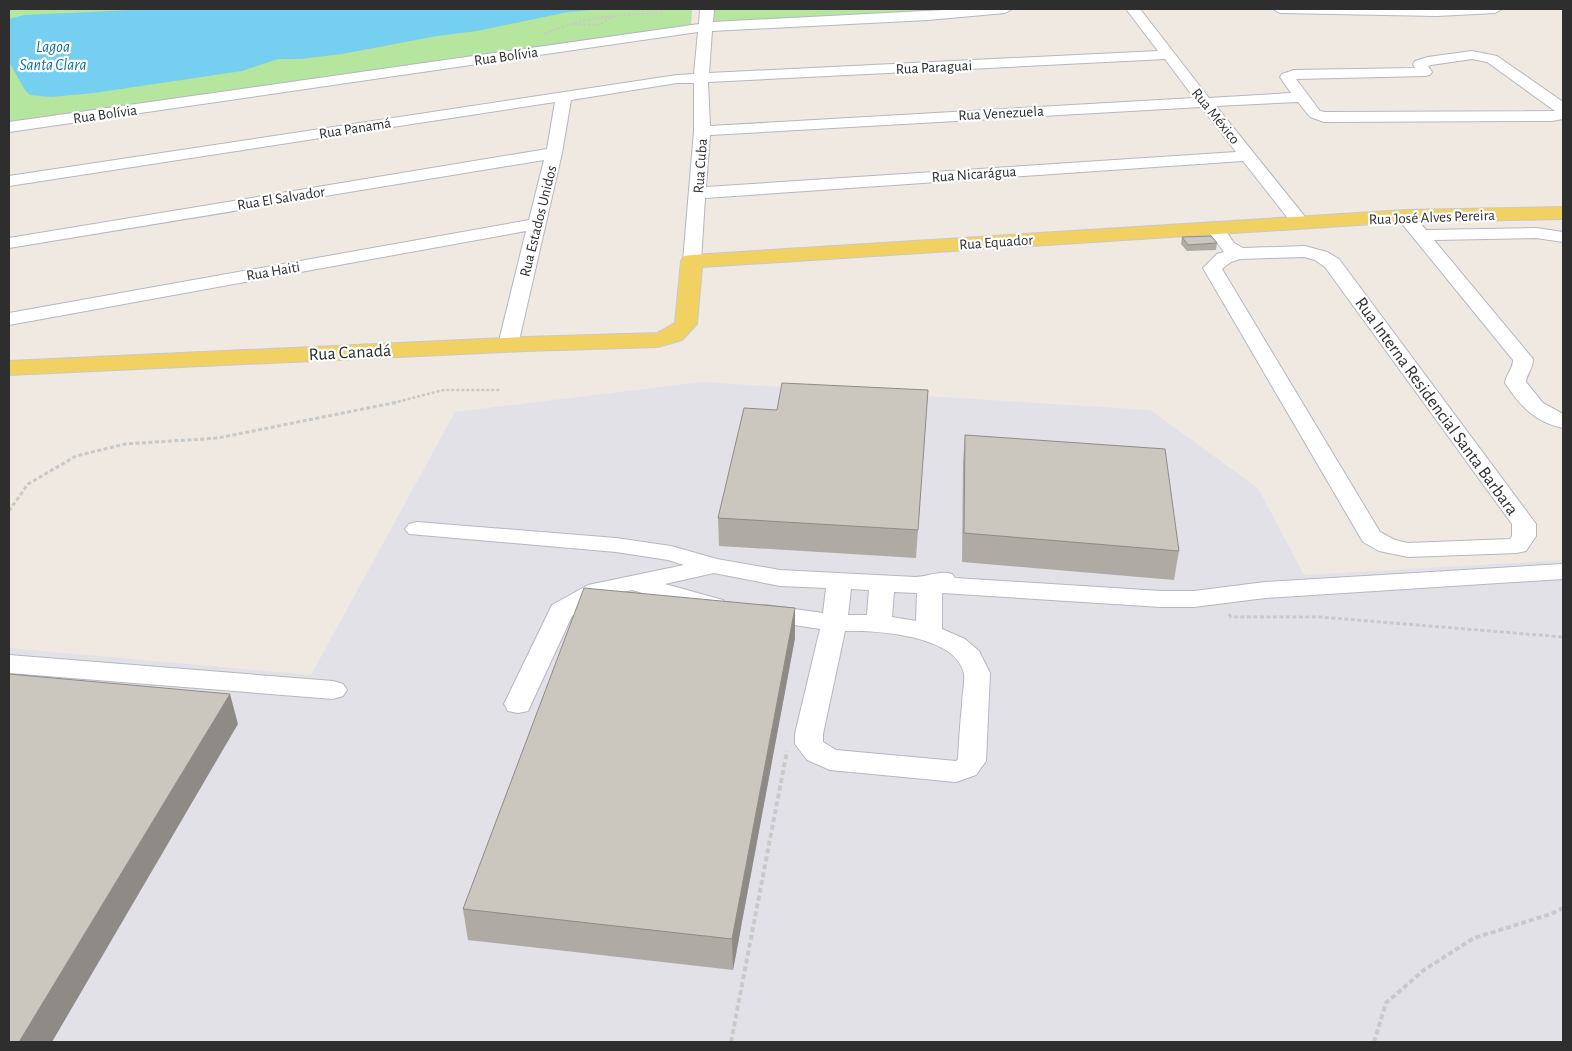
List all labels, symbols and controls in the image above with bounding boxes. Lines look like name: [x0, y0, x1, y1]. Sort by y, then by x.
water label: Lagoa Santa Clara: [19, 39, 87, 73]
street label: Rua Bolívia: [473, 45, 539, 68]
street label: Rua Paraguai: [895, 58, 973, 77]
street label: Rua México: [1189, 86, 1242, 147]
street label: Rua Bolívia: [72, 103, 138, 126]
street label: Rua Venezuela: [958, 104, 1044, 123]
street label: Rua Panamá: [318, 115, 392, 142]
street label: Rua Cuba: [691, 138, 710, 194]
street label: Rua Estados Unidos: [517, 164, 560, 278]
street label: Rua Nicarágua: [931, 164, 1017, 185]
street label: Rua El Salvador: [236, 184, 326, 213]
street label: Rua José Alves Pereira: [1369, 208, 1495, 227]
street label: Rua Equador: [959, 232, 1034, 253]
street label: Rua Haiti: [245, 259, 301, 284]
street label: Rua Interna Residencial Santa Barbara: [1351, 294, 1521, 519]
street label: Rua Canadá: [308, 342, 392, 364]

